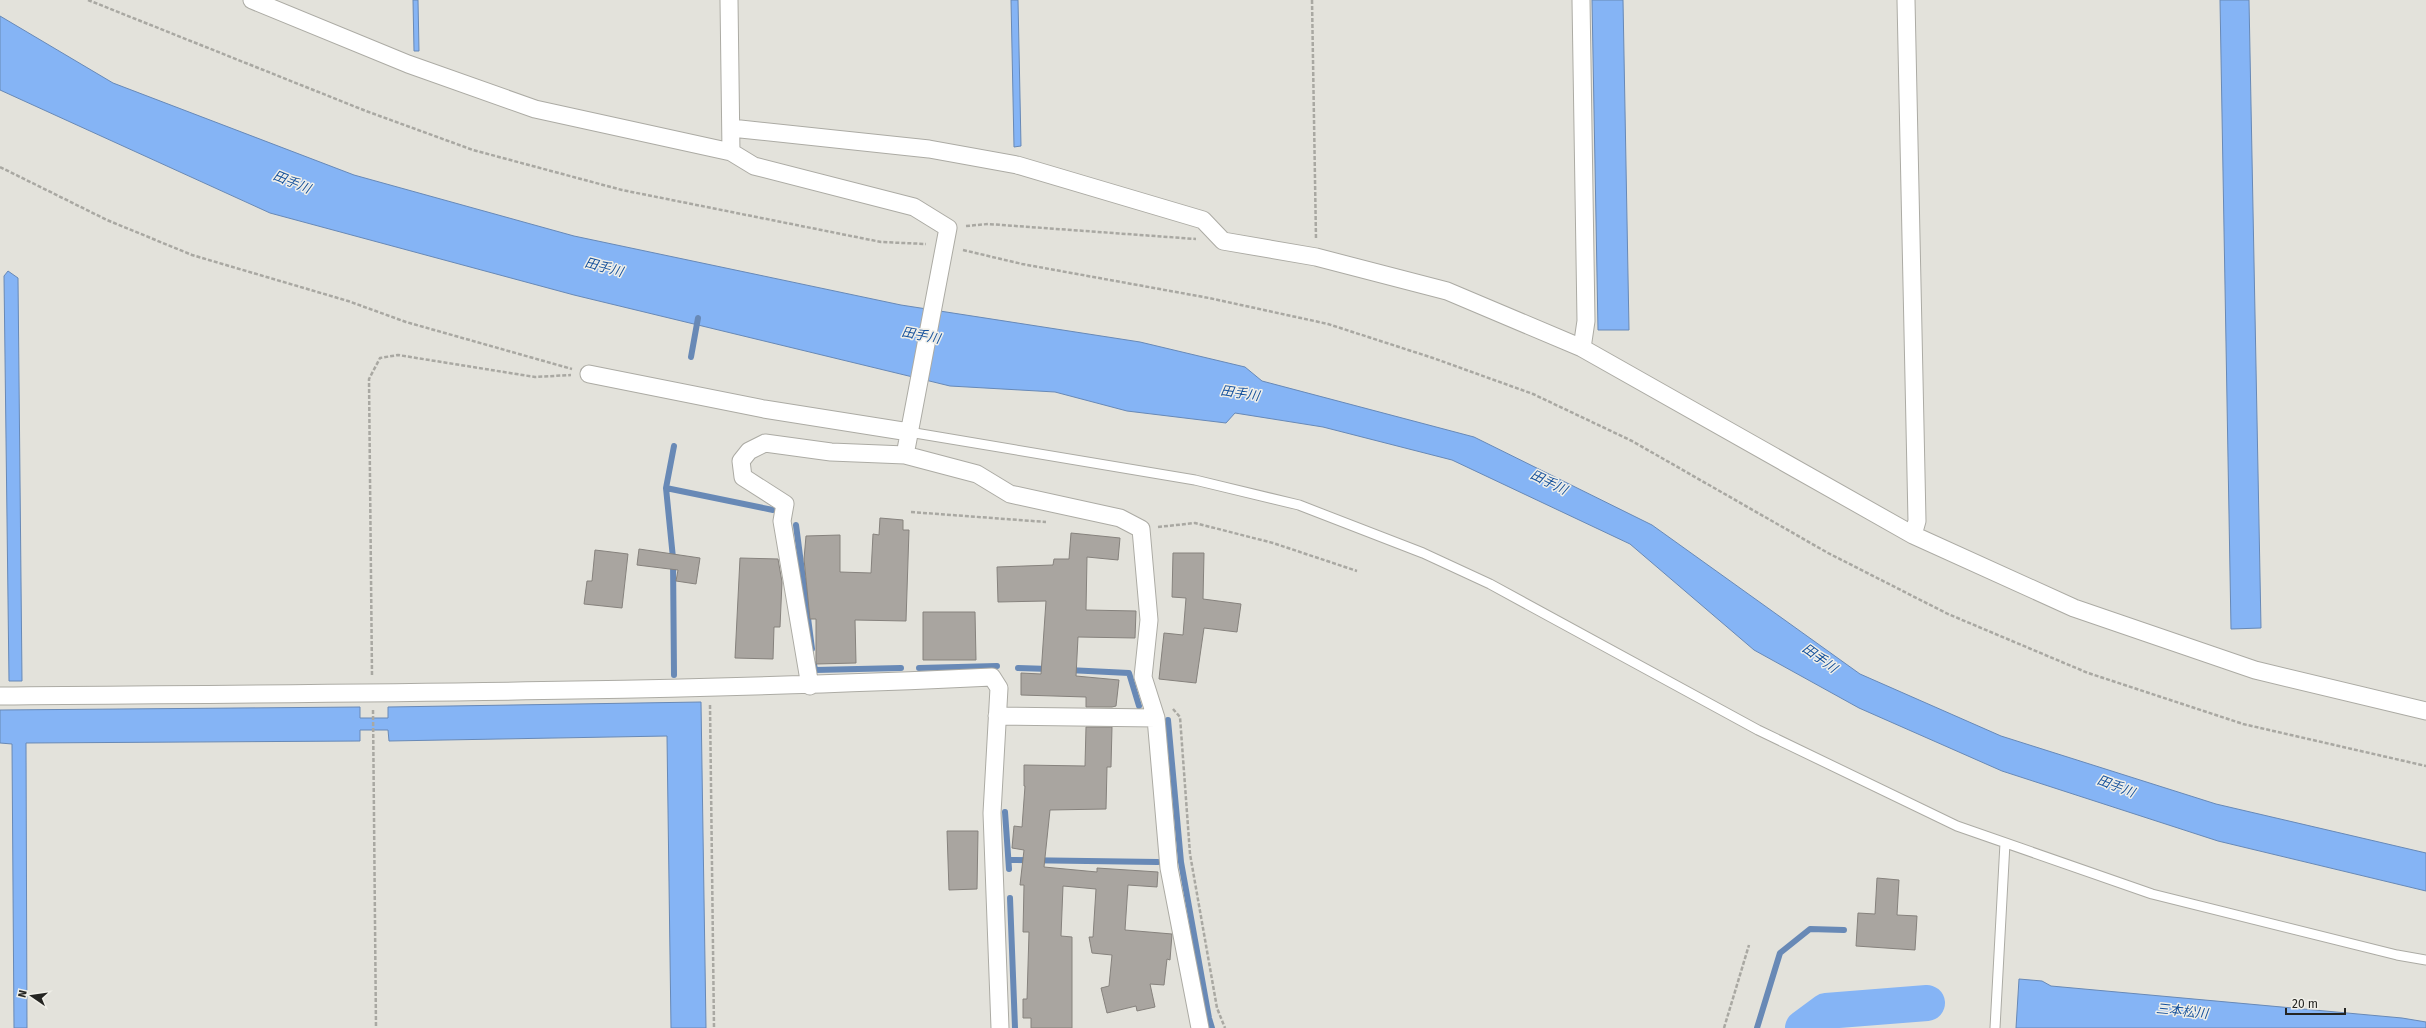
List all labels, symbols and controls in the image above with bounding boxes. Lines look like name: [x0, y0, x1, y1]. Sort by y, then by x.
water label: 田手川: [271, 168, 315, 197]
water label: 田手川: [583, 255, 627, 280]
water label: 田手川: [900, 324, 944, 346]
water label: 田手川: [1220, 383, 1262, 404]
water label: 田手川: [1528, 467, 1572, 498]
water label: 田手川: [1800, 640, 1842, 677]
water label: 田手川: [2095, 772, 2139, 801]
north arrow: [12, 976, 52, 1016]
text: N: [16, 989, 30, 999]
scale bar: [2286, 990, 2345, 1016]
text: 20 m: [2292, 997, 2318, 1011]
water label: 三本松川: [2155, 1001, 2211, 1021]

